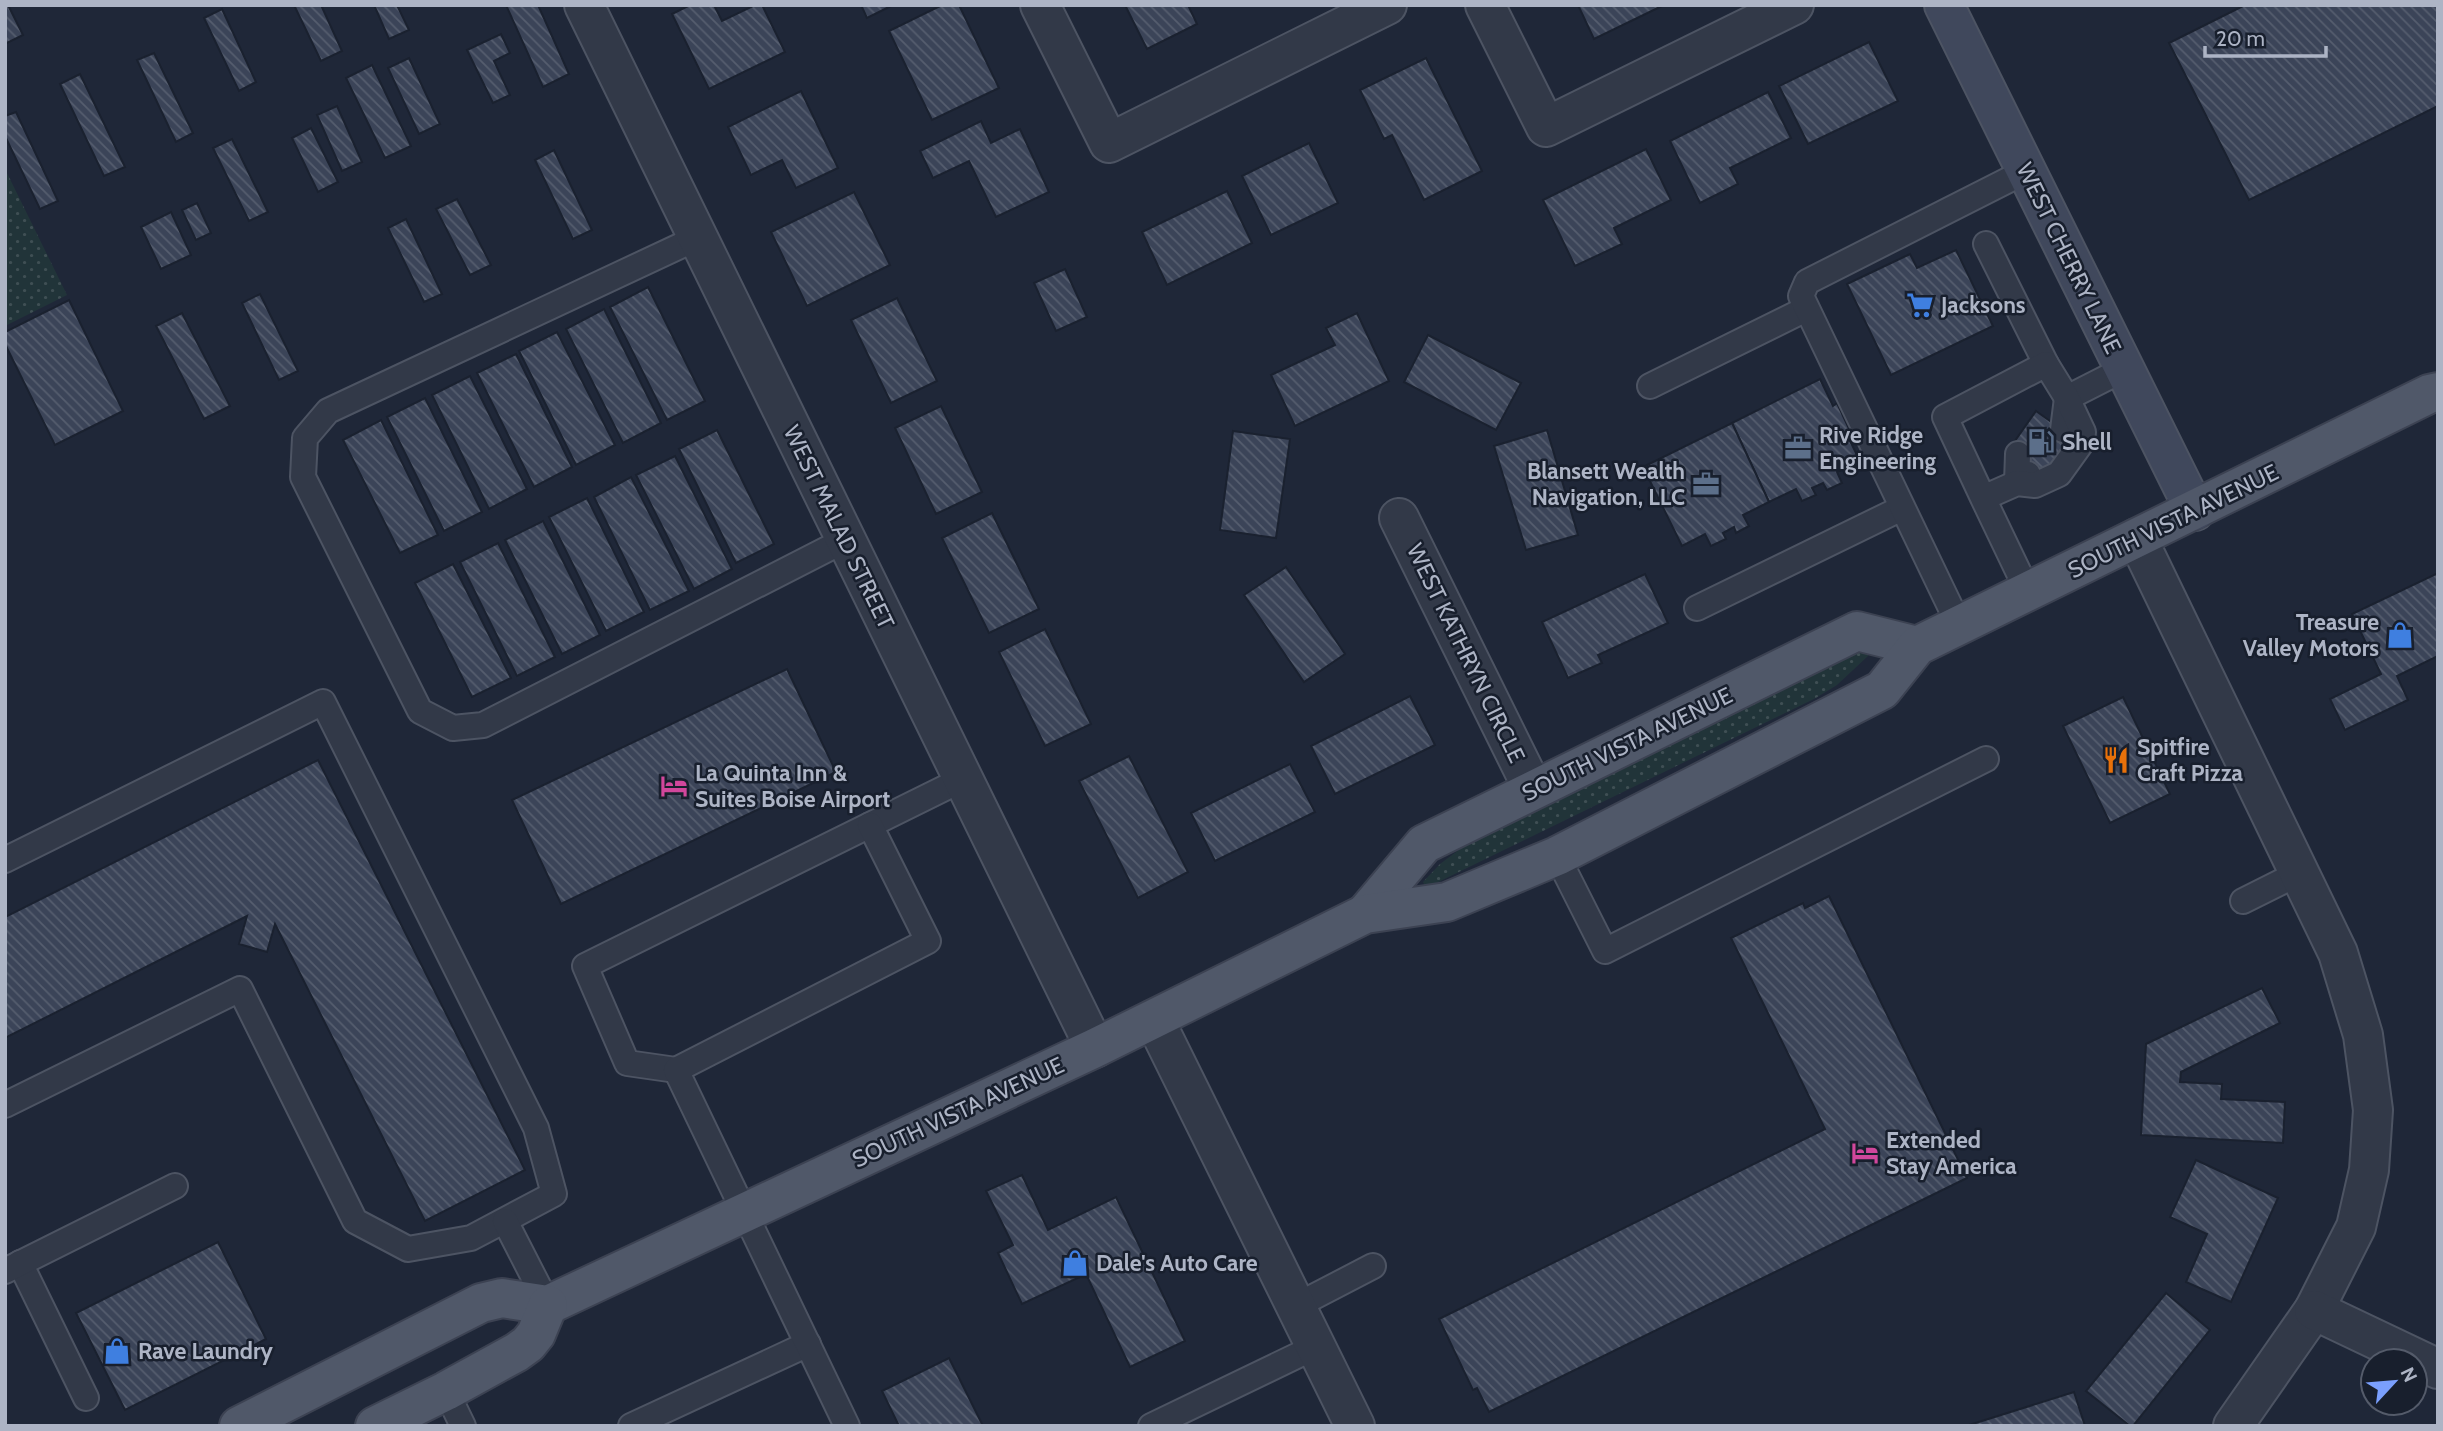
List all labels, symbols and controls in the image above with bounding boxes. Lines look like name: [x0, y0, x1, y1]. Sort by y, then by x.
scale bar: [2205, 14, 2326, 58]
text: 20 m: [2216, 26, 2265, 51]
street label: WEST CHERRY LANE: [2011, 158, 2127, 358]
supermarket icon: Jacksons: [1905, 290, 1935, 320]
place label: Jacksons: [1940, 291, 2026, 319]
street label: WEST MALAD STREET: [778, 421, 900, 633]
place label: Rive Ridge Engineering: [1819, 421, 1936, 475]
fuel station icon: Shell: [2026, 427, 2056, 457]
place label: Shell: [2062, 428, 2112, 456]
office icon: Rive Ridge Engineering: [1783, 433, 1813, 463]
place label: Blansett Wealth Navigation, LLC: [1527, 457, 1685, 511]
street label: SOUTH VISTA AVENUE: [2063, 458, 2283, 584]
office icon: Blansett Wealth Navigation, LLC: [1691, 469, 1721, 499]
street label: WEST KATHRYN CIRCLE: [1401, 539, 1531, 767]
place label: Treasure Valley Motors: [2243, 608, 2379, 662]
shop icon: Treasure Valley Motors: [2385, 620, 2415, 650]
street label: SOUTH VISTA AVENUE: [1517, 681, 1737, 807]
place label: Spitfire Craft Pizza: [2137, 733, 2243, 787]
restaurant icon: Spitfire Craft Pizza: [2101, 745, 2131, 775]
place label: La Quinta Inn & Suites Boise Airport: [695, 759, 890, 813]
hotel icon: La Quinta Inn & Suites Boise Airport: [659, 771, 689, 801]
street label: SOUTH VISTA AVENUE: [848, 1051, 1068, 1173]
place label: Extended Stay America: [1886, 1126, 2017, 1180]
hotel icon: Extended Stay America: [1850, 1138, 1880, 1168]
shop icon: Dale's Auto Care: [1060, 1248, 1090, 1278]
place label: Dale's Auto Care: [1096, 1249, 1258, 1277]
shop icon: Rave Laundry: [102, 1336, 132, 1366]
place label: Rave Laundry: [138, 1337, 274, 1365]
north arrow: [2359, 1347, 2429, 1417]
text: N: [2396, 1364, 2422, 1386]

